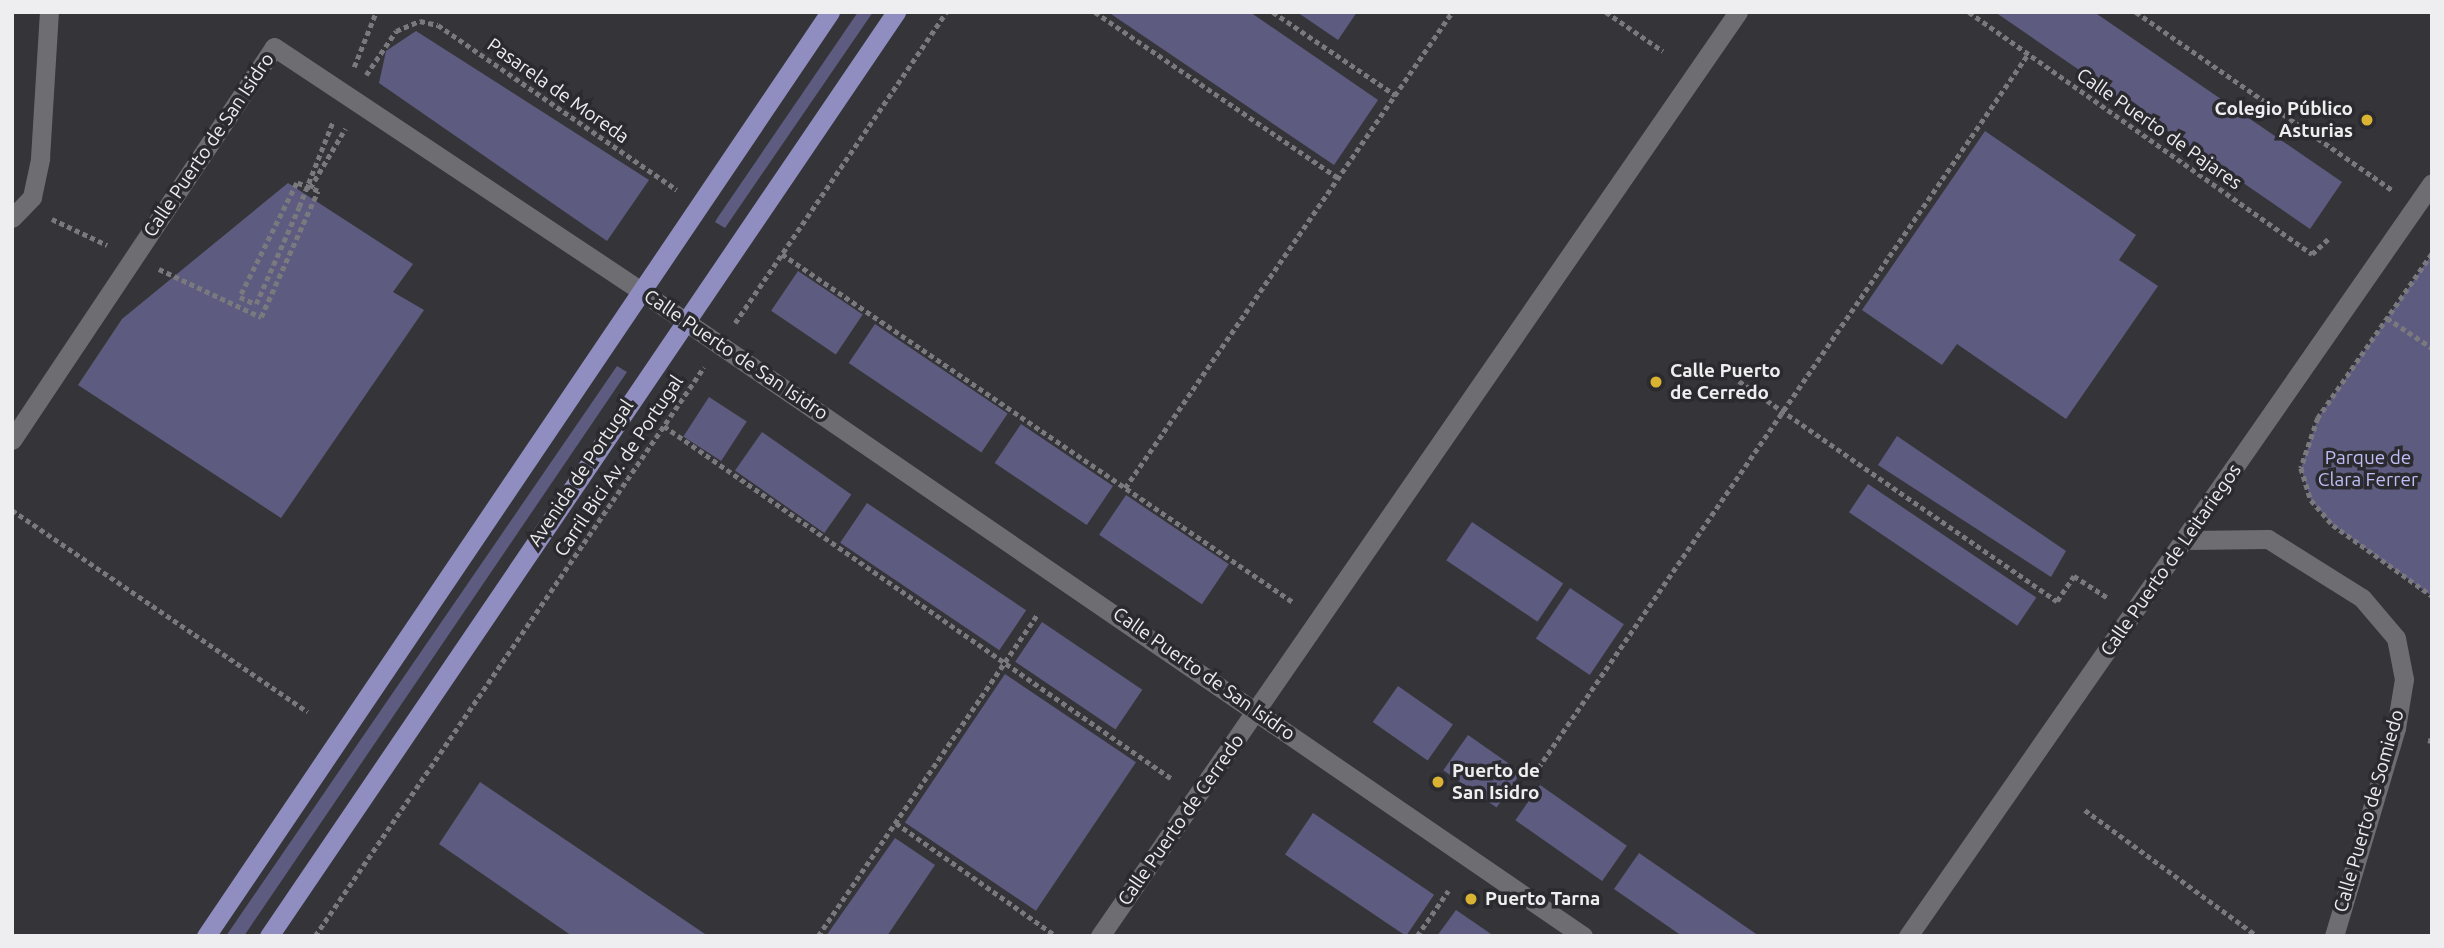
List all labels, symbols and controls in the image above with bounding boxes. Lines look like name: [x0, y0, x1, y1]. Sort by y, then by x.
street label: Pasarela de Moreda: [483, 34, 633, 148]
street label: Calle Puerto de San Isidro: [139, 49, 279, 241]
street label: Calle Puerto de Pajares: [2072, 63, 2246, 195]
place label: Colegio Público Asturias: [2215, 98, 2353, 142]
marker: Colegio Público Asturias: [2359, 112, 2375, 128]
street label: Calle Puerto de San Isidro: [640, 285, 832, 425]
place label: Calle Puerto de Cerredo: [1670, 360, 1781, 404]
street label: Carril Bici Av. de Portugal: [550, 371, 688, 561]
marker: Calle Puerto de Cerredo: [1648, 374, 1664, 390]
street label: Avenida de Portugal: [523, 395, 639, 551]
park label: Parque de Clara Ferrer: [2318, 447, 2418, 491]
street label: Calle Puerto de Leitariegos: [2096, 459, 2246, 661]
street label: Calle Puerto de San Isidro: [1109, 602, 1299, 746]
street label: Calle Puerto de Somiedo: [2329, 707, 2409, 915]
street label: Calle Puerto de Cerredo: [1113, 730, 1249, 910]
place label: Puerto de San Isidro: [1452, 760, 1540, 804]
marker: Puerto de San Isidro: [1430, 774, 1446, 790]
place label: Puerto Tarna: [1485, 888, 1600, 910]
marker: Puerto Tarna: [1463, 891, 1479, 907]

